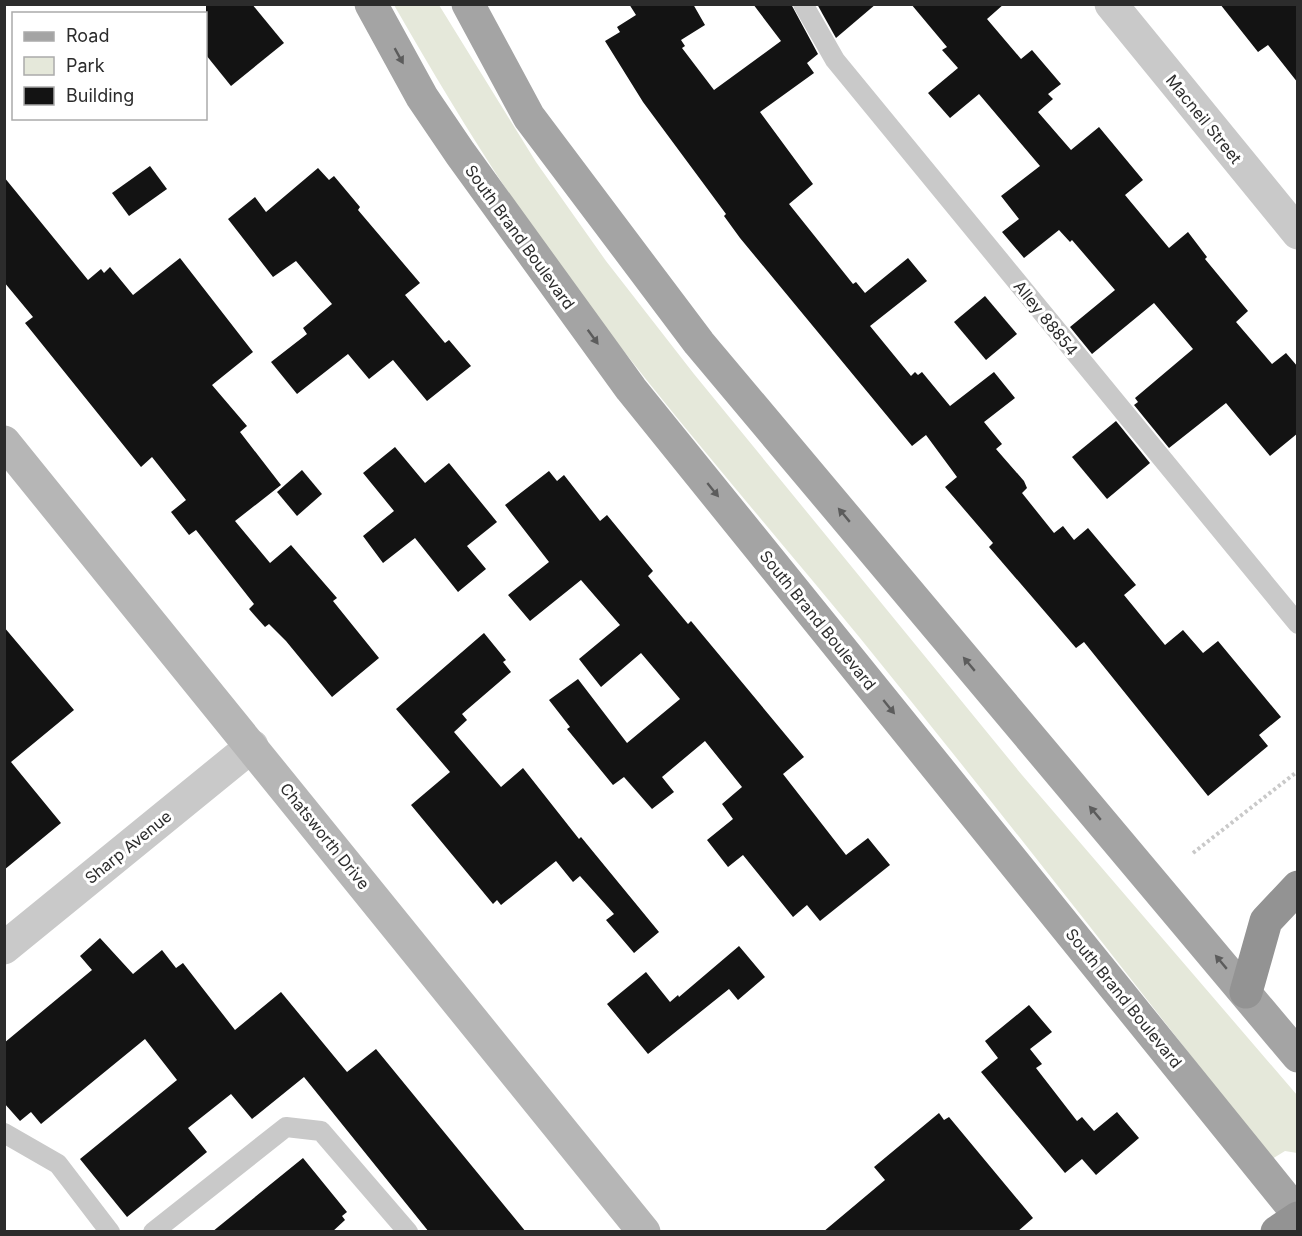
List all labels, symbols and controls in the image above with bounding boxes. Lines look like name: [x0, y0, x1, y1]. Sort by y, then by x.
legend: [12, 12, 207, 120]
text: Road: [66, 25, 109, 46]
one-way arrow: [394, 47, 404, 64]
text: Park: [66, 55, 105, 76]
street label: Macneil Street: [1162, 70, 1246, 168]
text: Building: [66, 85, 134, 106]
street label: South Brand Boulevard: [461, 161, 579, 313]
street label: Alley 88854: [1010, 276, 1082, 360]
one-way arrow: [587, 329, 599, 344]
one-way arrow: [707, 483, 719, 498]
one-way arrow: [838, 508, 851, 523]
street label: South Brand Boulevard: [756, 546, 880, 694]
one-way arrow: [963, 656, 976, 672]
one-way arrow: [882, 700, 894, 715]
street label: Chatsworth Drive: [276, 779, 374, 893]
street label: Sharp Avenue: [81, 806, 175, 888]
one-way arrow: [1089, 806, 1102, 821]
street label: South Brand Boulevard: [1062, 924, 1186, 1072]
one-way arrow: [1215, 955, 1228, 970]

